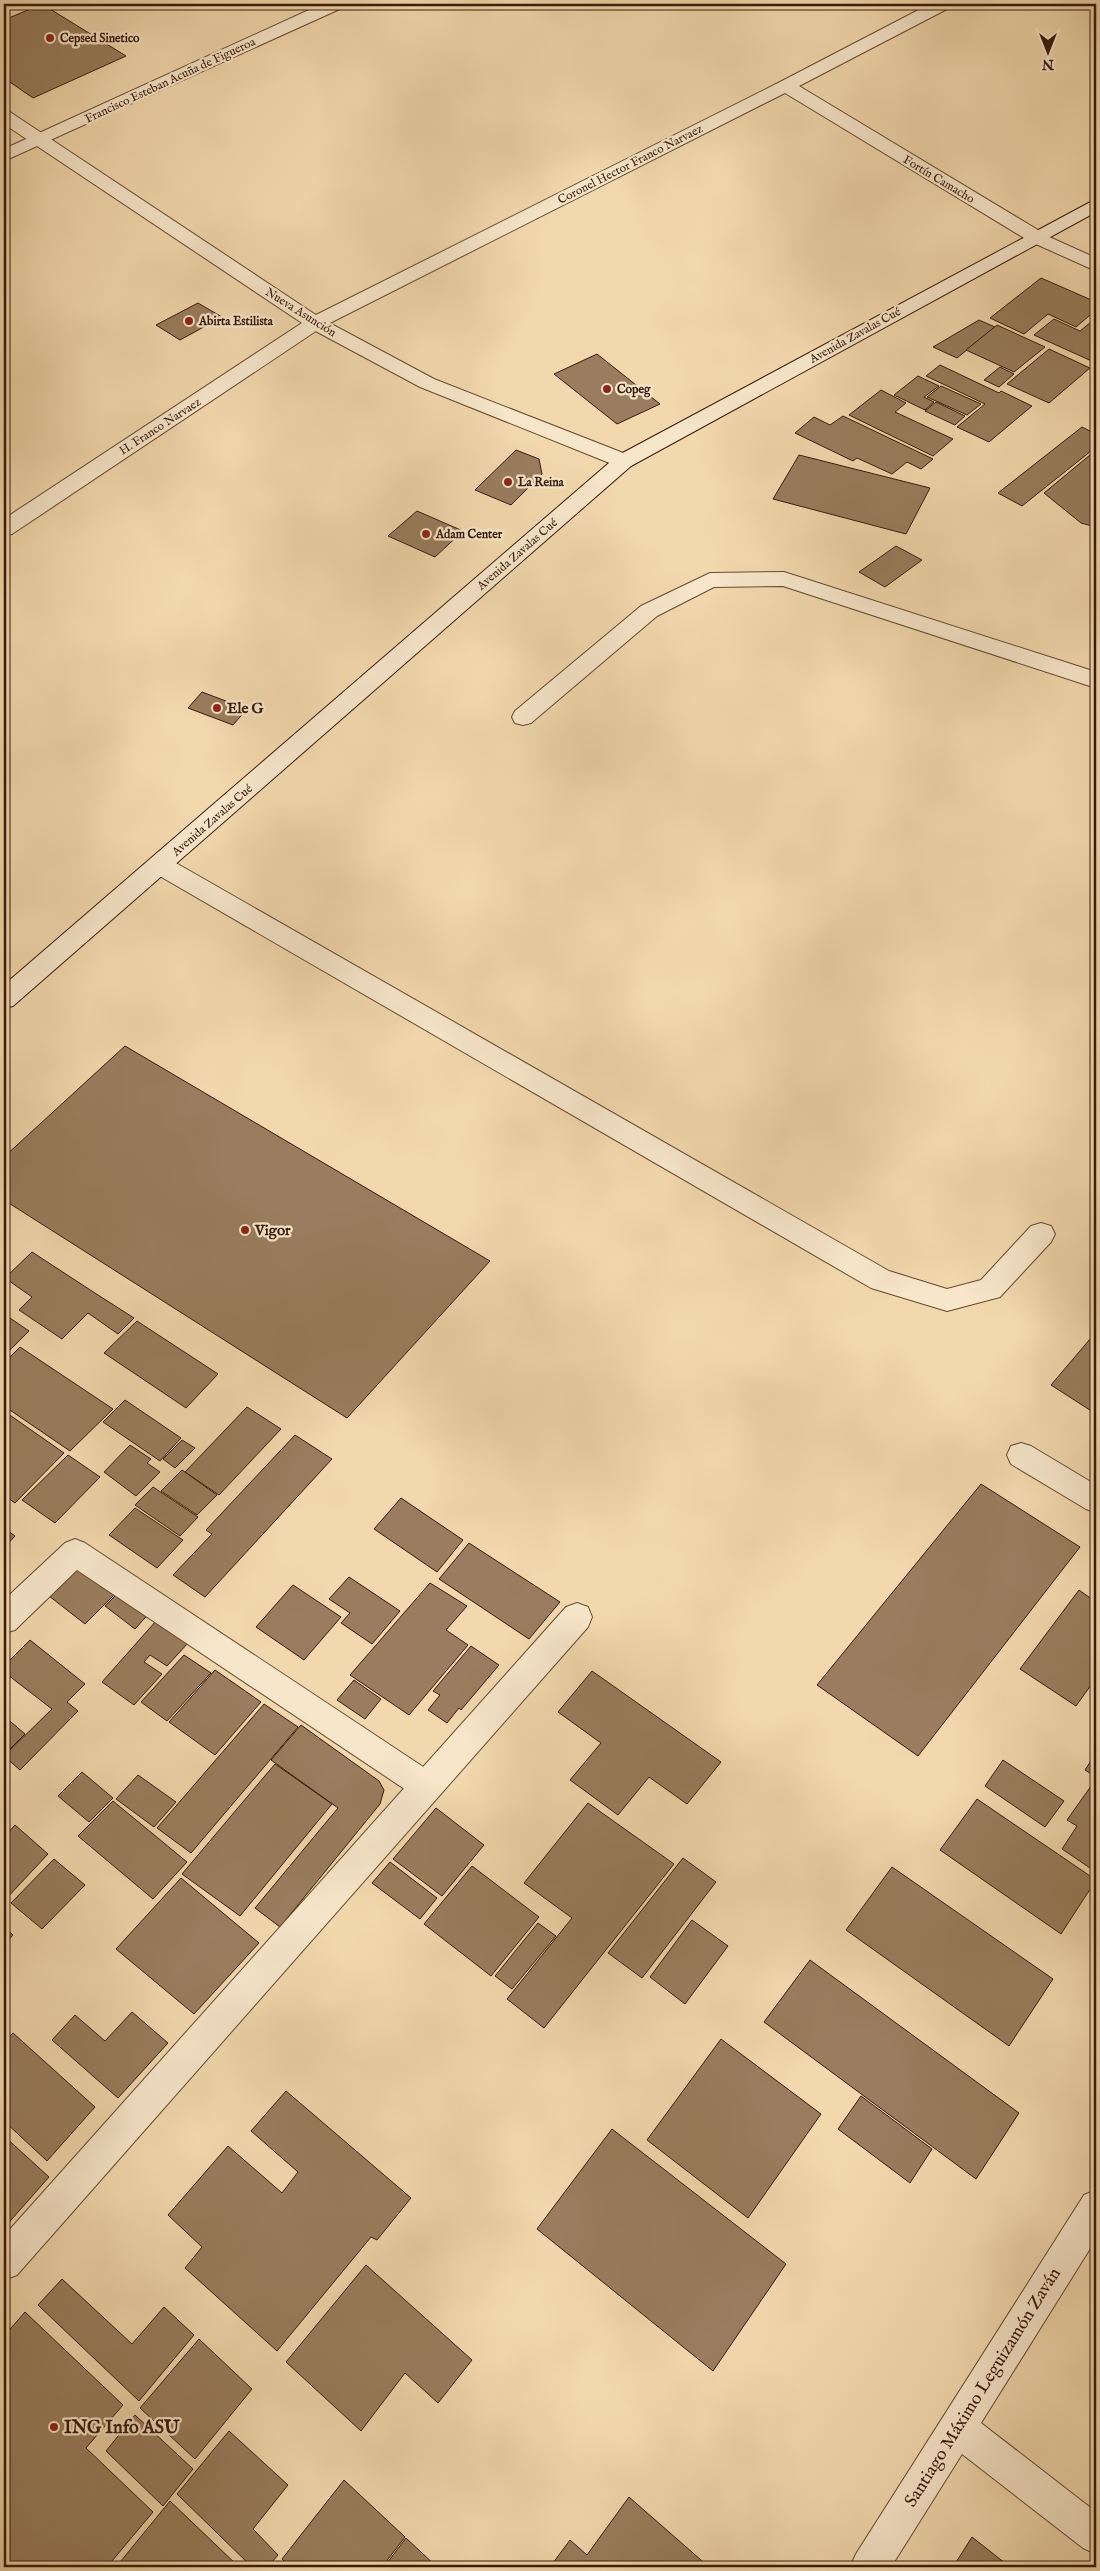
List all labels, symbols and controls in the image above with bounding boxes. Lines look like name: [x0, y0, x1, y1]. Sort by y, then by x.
north arrow: [1022, 28, 1072, 78]
place label: Cepsed Sinetico: [60, 31, 140, 47]
marker: Cepsed Sinetico: [44, 32, 56, 44]
street label: Francisco Esteban Acuña de Figueroa: [83, 34, 259, 127]
text: N: [1042, 55, 1055, 73]
street label: Coronel Hector Franco Narvaez: [555, 121, 706, 208]
street label: Fortín Camacho: [900, 152, 978, 207]
street label: Nueva Asunción: [262, 285, 340, 341]
street label: Avenida Zavalas Cué: [806, 304, 904, 367]
place label: Abirta Estilista: [198, 314, 274, 329]
marker: Abirta Estilista: [183, 315, 195, 327]
place label: Copeg: [617, 382, 651, 398]
marker: Copeg: [601, 383, 613, 395]
street label: H. Franco Narvaez: [117, 394, 204, 458]
place label: La Reina: [517, 475, 565, 490]
marker: La Reina: [502, 476, 514, 488]
street label: Avenida Zavalas Cué: [473, 515, 561, 594]
place label: Adam Center: [435, 527, 503, 542]
marker: Adam Center: [420, 528, 432, 540]
place label: Ele G: [227, 699, 265, 718]
marker: Ele G: [211, 702, 223, 714]
street label: Avenida Zavalas Cué: [168, 781, 256, 860]
place label: Vigor: [254, 1221, 291, 1240]
marker: Vigor: [239, 1224, 251, 1236]
street label: Santiago Máximo Leguizamón Zaván: [900, 2263, 1067, 2512]
place label: ING Info ASU: [64, 2417, 180, 2440]
marker: ING Info ASU: [48, 2421, 60, 2433]

